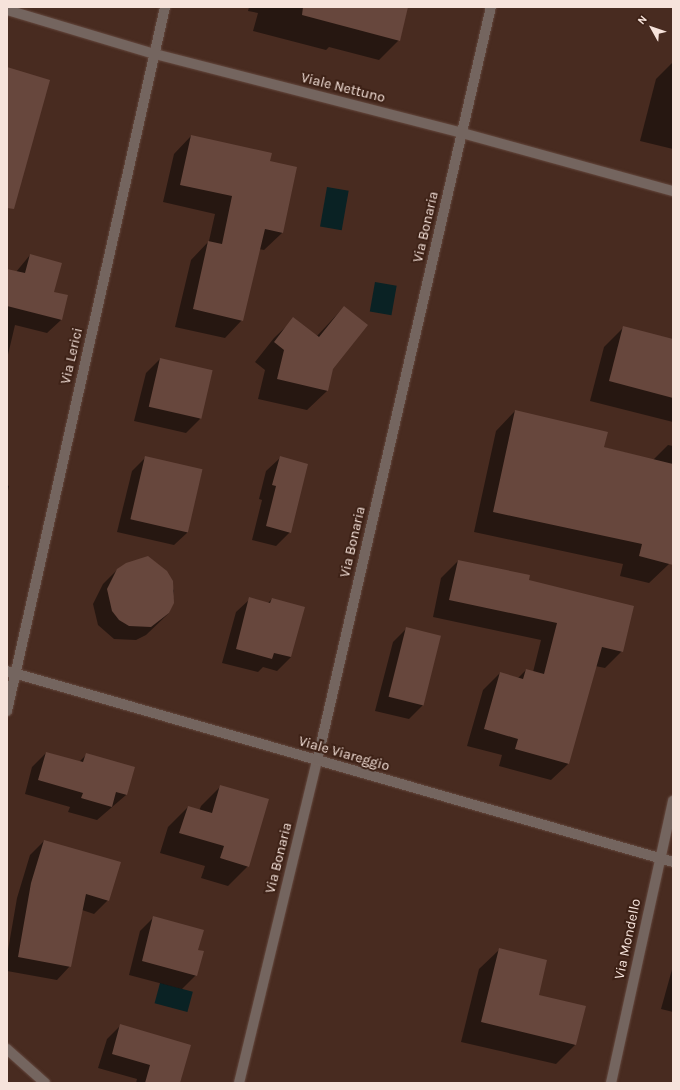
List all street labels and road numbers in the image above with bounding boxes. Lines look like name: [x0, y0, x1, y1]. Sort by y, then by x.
street label: Viale Nettuno: [299, 69, 387, 107]
street label: Via Bonaria: [410, 190, 442, 264]
street label: Via Lerici: [57, 326, 87, 386]
street label: Via Bonaria: [337, 505, 369, 579]
street label: Viale Viareggio: [297, 733, 391, 775]
street label: Via Bonaria: [262, 821, 296, 895]
street label: Via Mondello: [611, 897, 645, 981]

